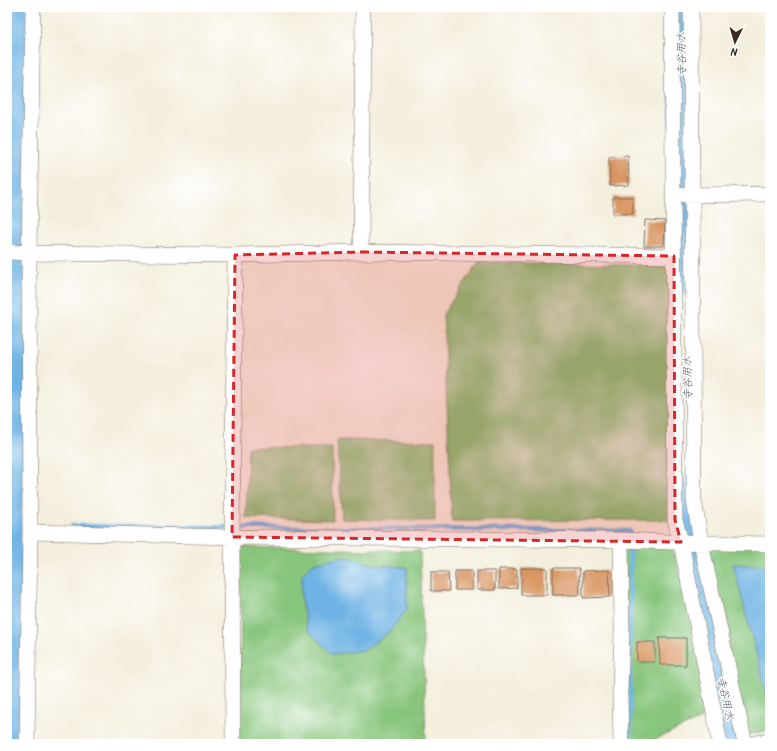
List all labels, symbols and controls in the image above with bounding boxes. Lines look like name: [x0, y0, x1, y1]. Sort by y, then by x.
north arrow: [715, 22, 755, 62]
water label: 寺谷用水: [673, 32, 691, 76]
text: N: [730, 42, 738, 60]
water label: 寺谷用水: [679, 356, 697, 400]
water label: 寺谷用水: [711, 675, 739, 722]

